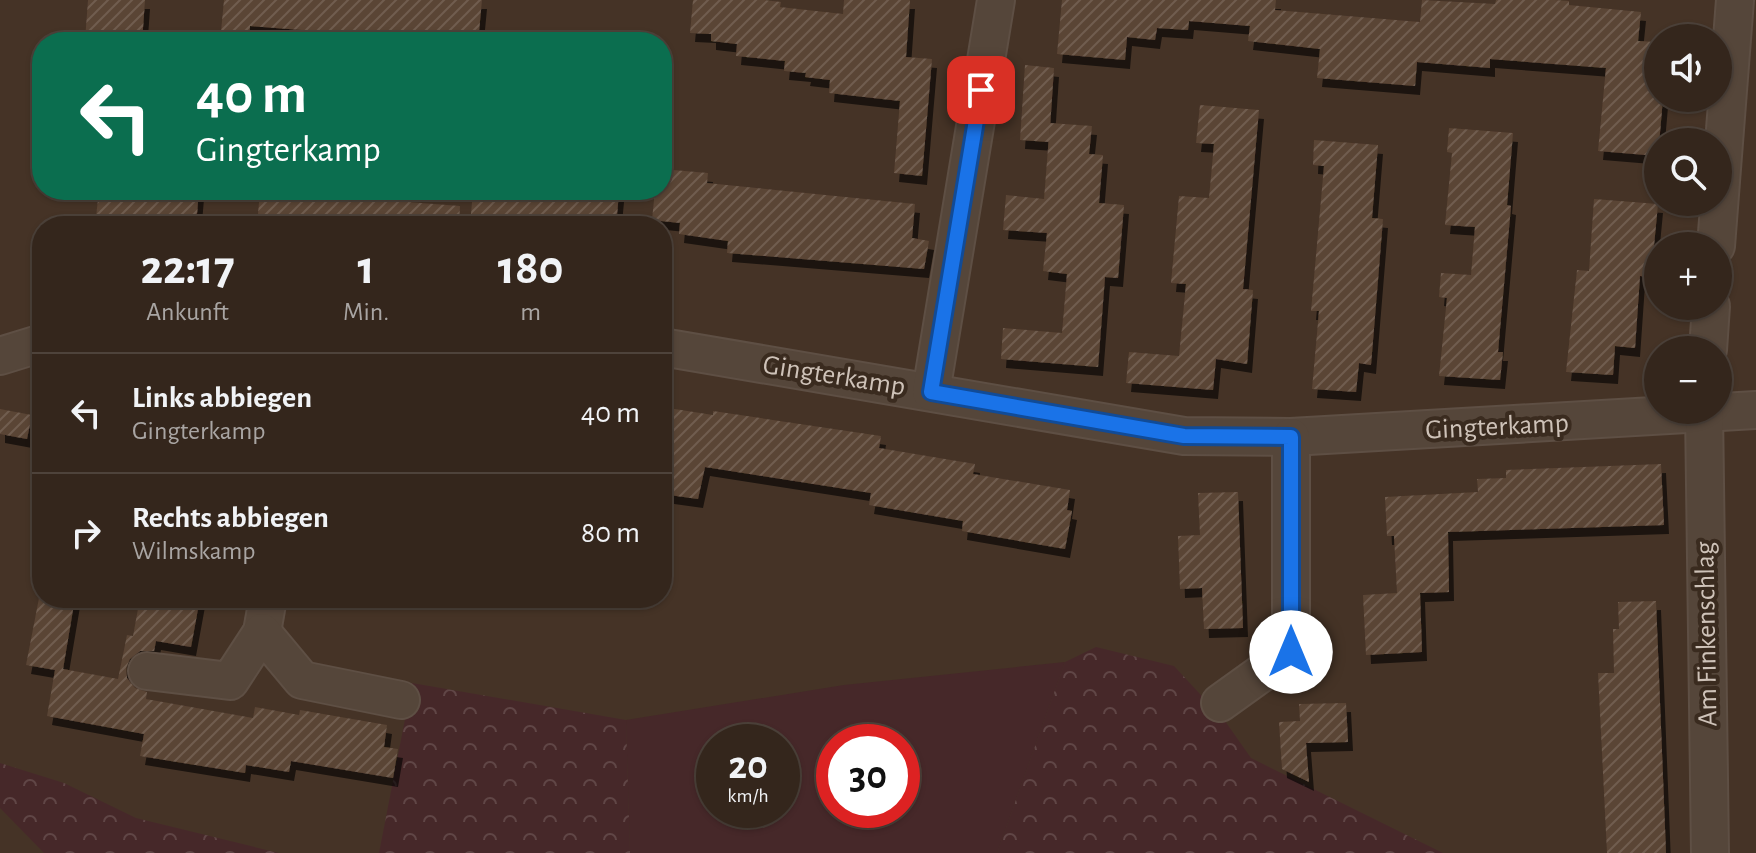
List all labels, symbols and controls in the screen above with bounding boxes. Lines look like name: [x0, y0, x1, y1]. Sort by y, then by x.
map controls: [1644, 24, 1732, 424]
button: sound: [1644, 24, 1732, 112]
pin: [947, 56, 1015, 124]
icon: left: [64, 64, 168, 168]
text: 40 m: [196, 67, 307, 123]
icon: arrive: [959, 68, 1003, 112]
button: search: [1644, 128, 1732, 216]
text: Gingterkamp: [196, 132, 381, 168]
button: +: [1644, 232, 1732, 320]
text: 22:17: [140, 245, 235, 293]
text: 1: [358, 245, 375, 293]
text: 180: [498, 245, 564, 293]
text: Ankunft: [146, 299, 229, 325]
text: Min.: [343, 299, 389, 325]
text: m: [520, 299, 541, 325]
button: −: [1644, 336, 1732, 424]
street label: Gingterkamp: [761, 351, 907, 401]
text: Links abbiegen: [132, 383, 312, 413]
icon: left: [64, 391, 108, 435]
text: 40 m: [581, 398, 640, 428]
street label: Gingterkamp: [1425, 409, 1569, 445]
text: Gingterkamp: [132, 418, 265, 444]
text: Rechts abbiegen: [132, 503, 329, 533]
icon: right: [64, 511, 108, 555]
text: 80 m: [581, 518, 640, 548]
text: Wilmskamp: [132, 538, 255, 564]
street label: Am Finkenschlag: [1691, 541, 1723, 727]
position arrow: [1249, 610, 1333, 694]
speed limit sign: 30: [816, 724, 920, 828]
text: 20: [728, 746, 768, 786]
text: km/h: [727, 786, 769, 806]

